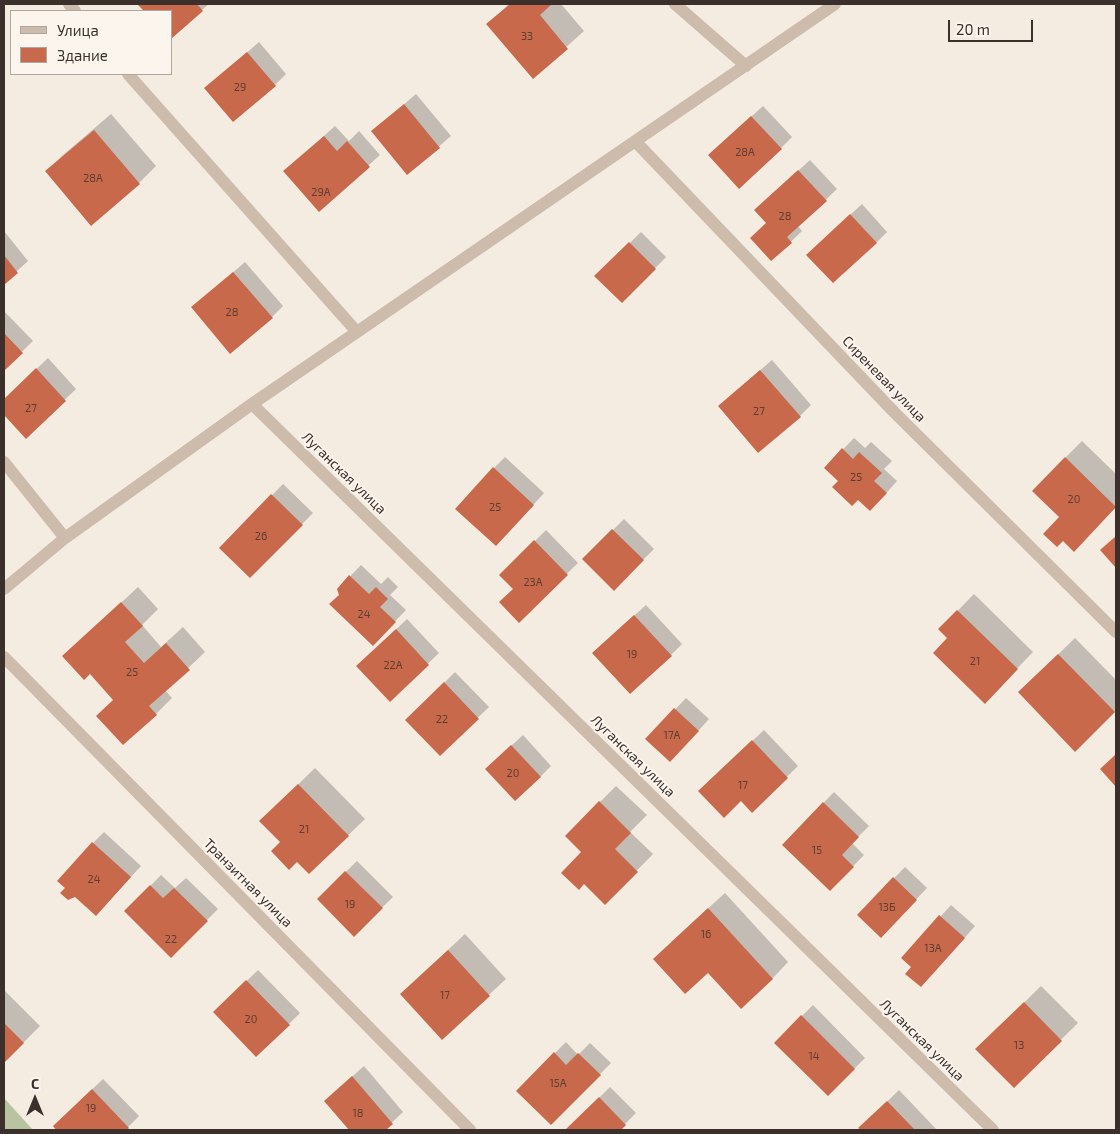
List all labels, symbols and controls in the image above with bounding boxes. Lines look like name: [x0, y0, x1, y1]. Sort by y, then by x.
legend: [10, 10, 172, 75]
scale bar: [950, 10, 1035, 42]
text: 20 m: [956, 20, 990, 38]
text: Улица: [57, 21, 99, 39]
house number: 33: [521, 29, 533, 43]
text: Здание: [57, 46, 108, 64]
house number: 29: [234, 80, 246, 94]
house number: 28А: [735, 145, 755, 159]
house number: 28А: [83, 171, 103, 185]
house number: 29А: [311, 185, 331, 199]
house number: 28: [779, 209, 791, 223]
house number: 28: [226, 305, 238, 319]
street label: Сиреневая улица: [839, 333, 929, 425]
house number: 27: [25, 401, 37, 415]
house number: 27: [753, 404, 765, 418]
street label: Луганская улица: [298, 428, 390, 518]
house number: 25: [850, 470, 862, 484]
house number: 20: [1068, 492, 1080, 506]
house number: 25: [489, 500, 501, 514]
house number: 26: [255, 529, 267, 543]
house number: 23А: [523, 575, 543, 589]
house number: 24: [358, 607, 370, 621]
house number: 19: [627, 647, 637, 661]
house number: 21: [970, 654, 980, 668]
house number: 22А: [383, 658, 403, 672]
house number: 25: [126, 665, 138, 679]
street label: Луганская улица: [587, 711, 679, 801]
house number: 22: [436, 712, 448, 726]
house number: 17А: [664, 728, 680, 742]
house number: 20: [507, 766, 519, 780]
house number: 17: [738, 778, 748, 792]
house number: 21: [299, 822, 309, 836]
street label: Транзитная улица: [200, 835, 296, 931]
house number: 15: [812, 843, 822, 857]
house number: 24: [88, 872, 100, 886]
house number: 19: [345, 897, 355, 911]
house number: 13Б: [878, 900, 896, 914]
house number: 16: [701, 927, 711, 941]
house number: 22: [165, 932, 177, 946]
house number: 13А: [924, 941, 942, 955]
house number: 17: [440, 988, 450, 1002]
street label: Луганская улица: [876, 995, 968, 1085]
house number: 20: [245, 1012, 257, 1026]
house number: 13: [1014, 1038, 1024, 1052]
house number: 14: [808, 1049, 820, 1063]
north arrow: [10, 1074, 60, 1124]
text: С: [31, 1075, 39, 1092]
house number: 15А: [549, 1076, 567, 1090]
house number: 19: [86, 1101, 96, 1115]
house number: 18: [352, 1106, 364, 1120]

